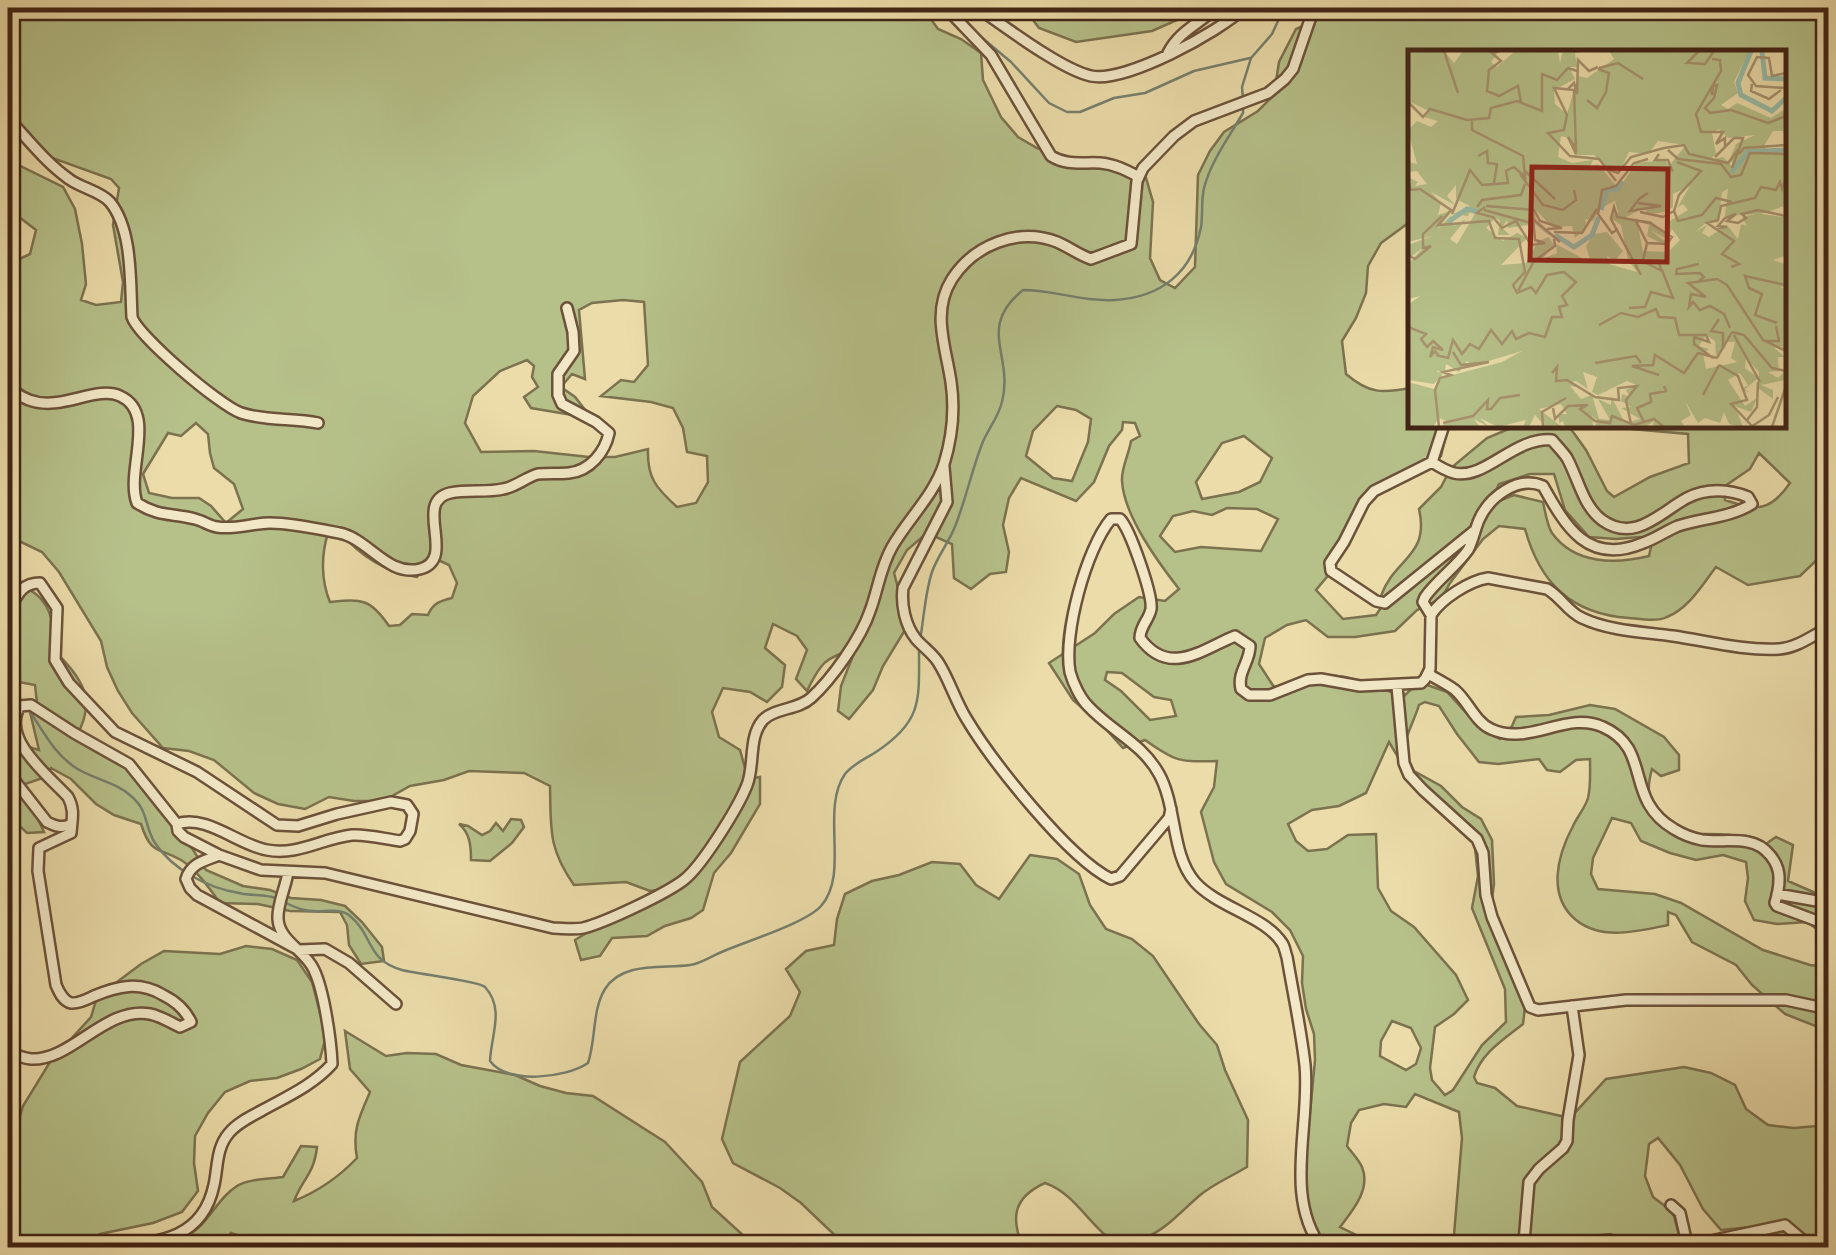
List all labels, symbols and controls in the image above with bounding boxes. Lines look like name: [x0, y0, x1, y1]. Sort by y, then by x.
inset map: [1408, 50, 1786, 428]

